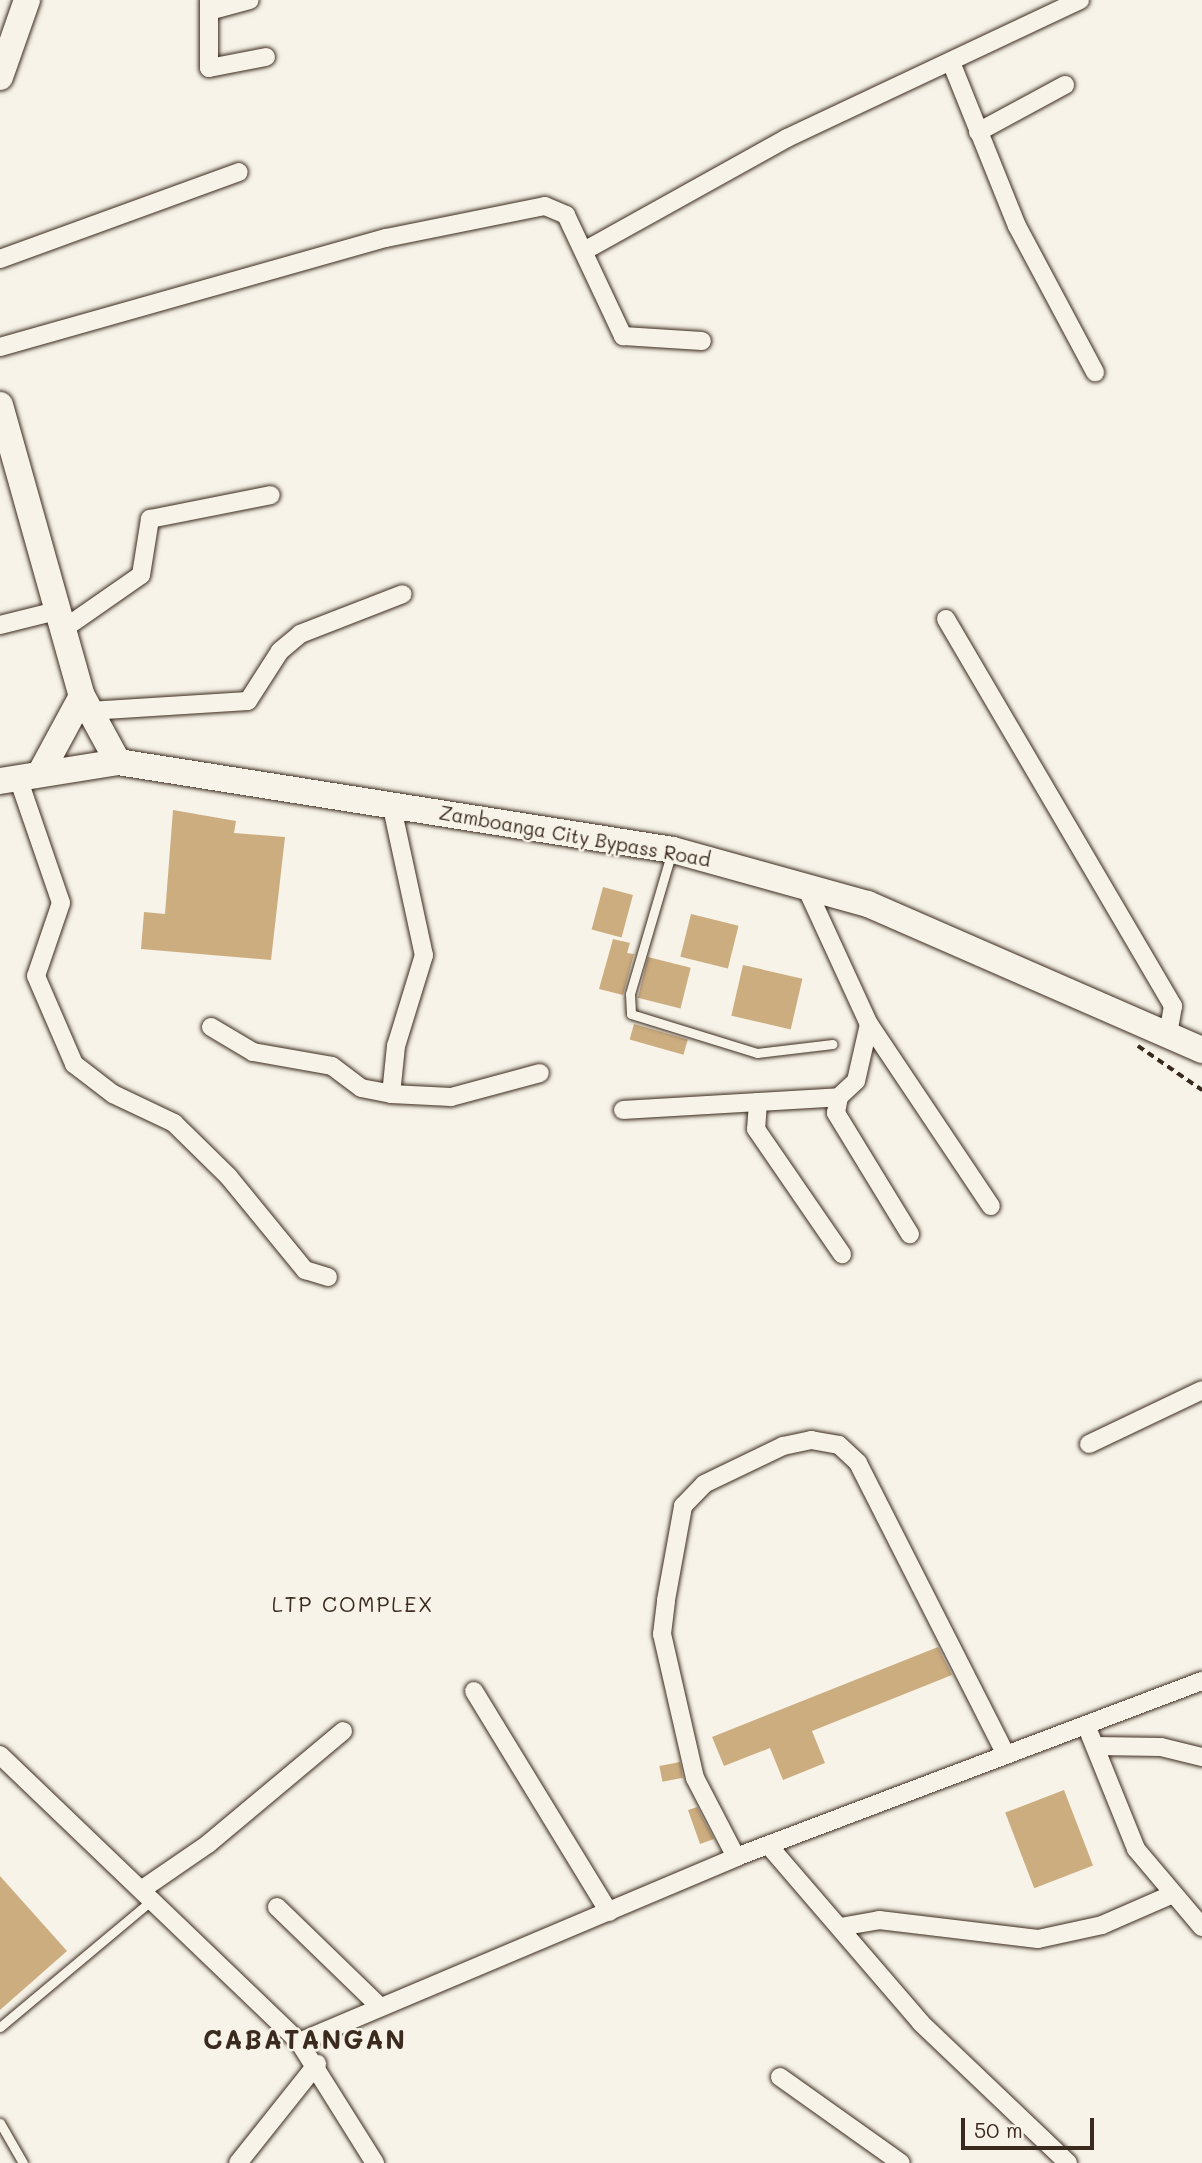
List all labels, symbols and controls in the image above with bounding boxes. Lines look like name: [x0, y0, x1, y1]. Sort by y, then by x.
street label: Zamboanga City Bypass Road: [437, 801, 713, 871]
district label: LTP COMPLEX: [273, 1591, 433, 1617]
district label: CABATANGAN: [204, 2024, 406, 2056]
scale bar: [964, 2104, 1097, 2148]
text: 50 m: [974, 2116, 1023, 2143]

